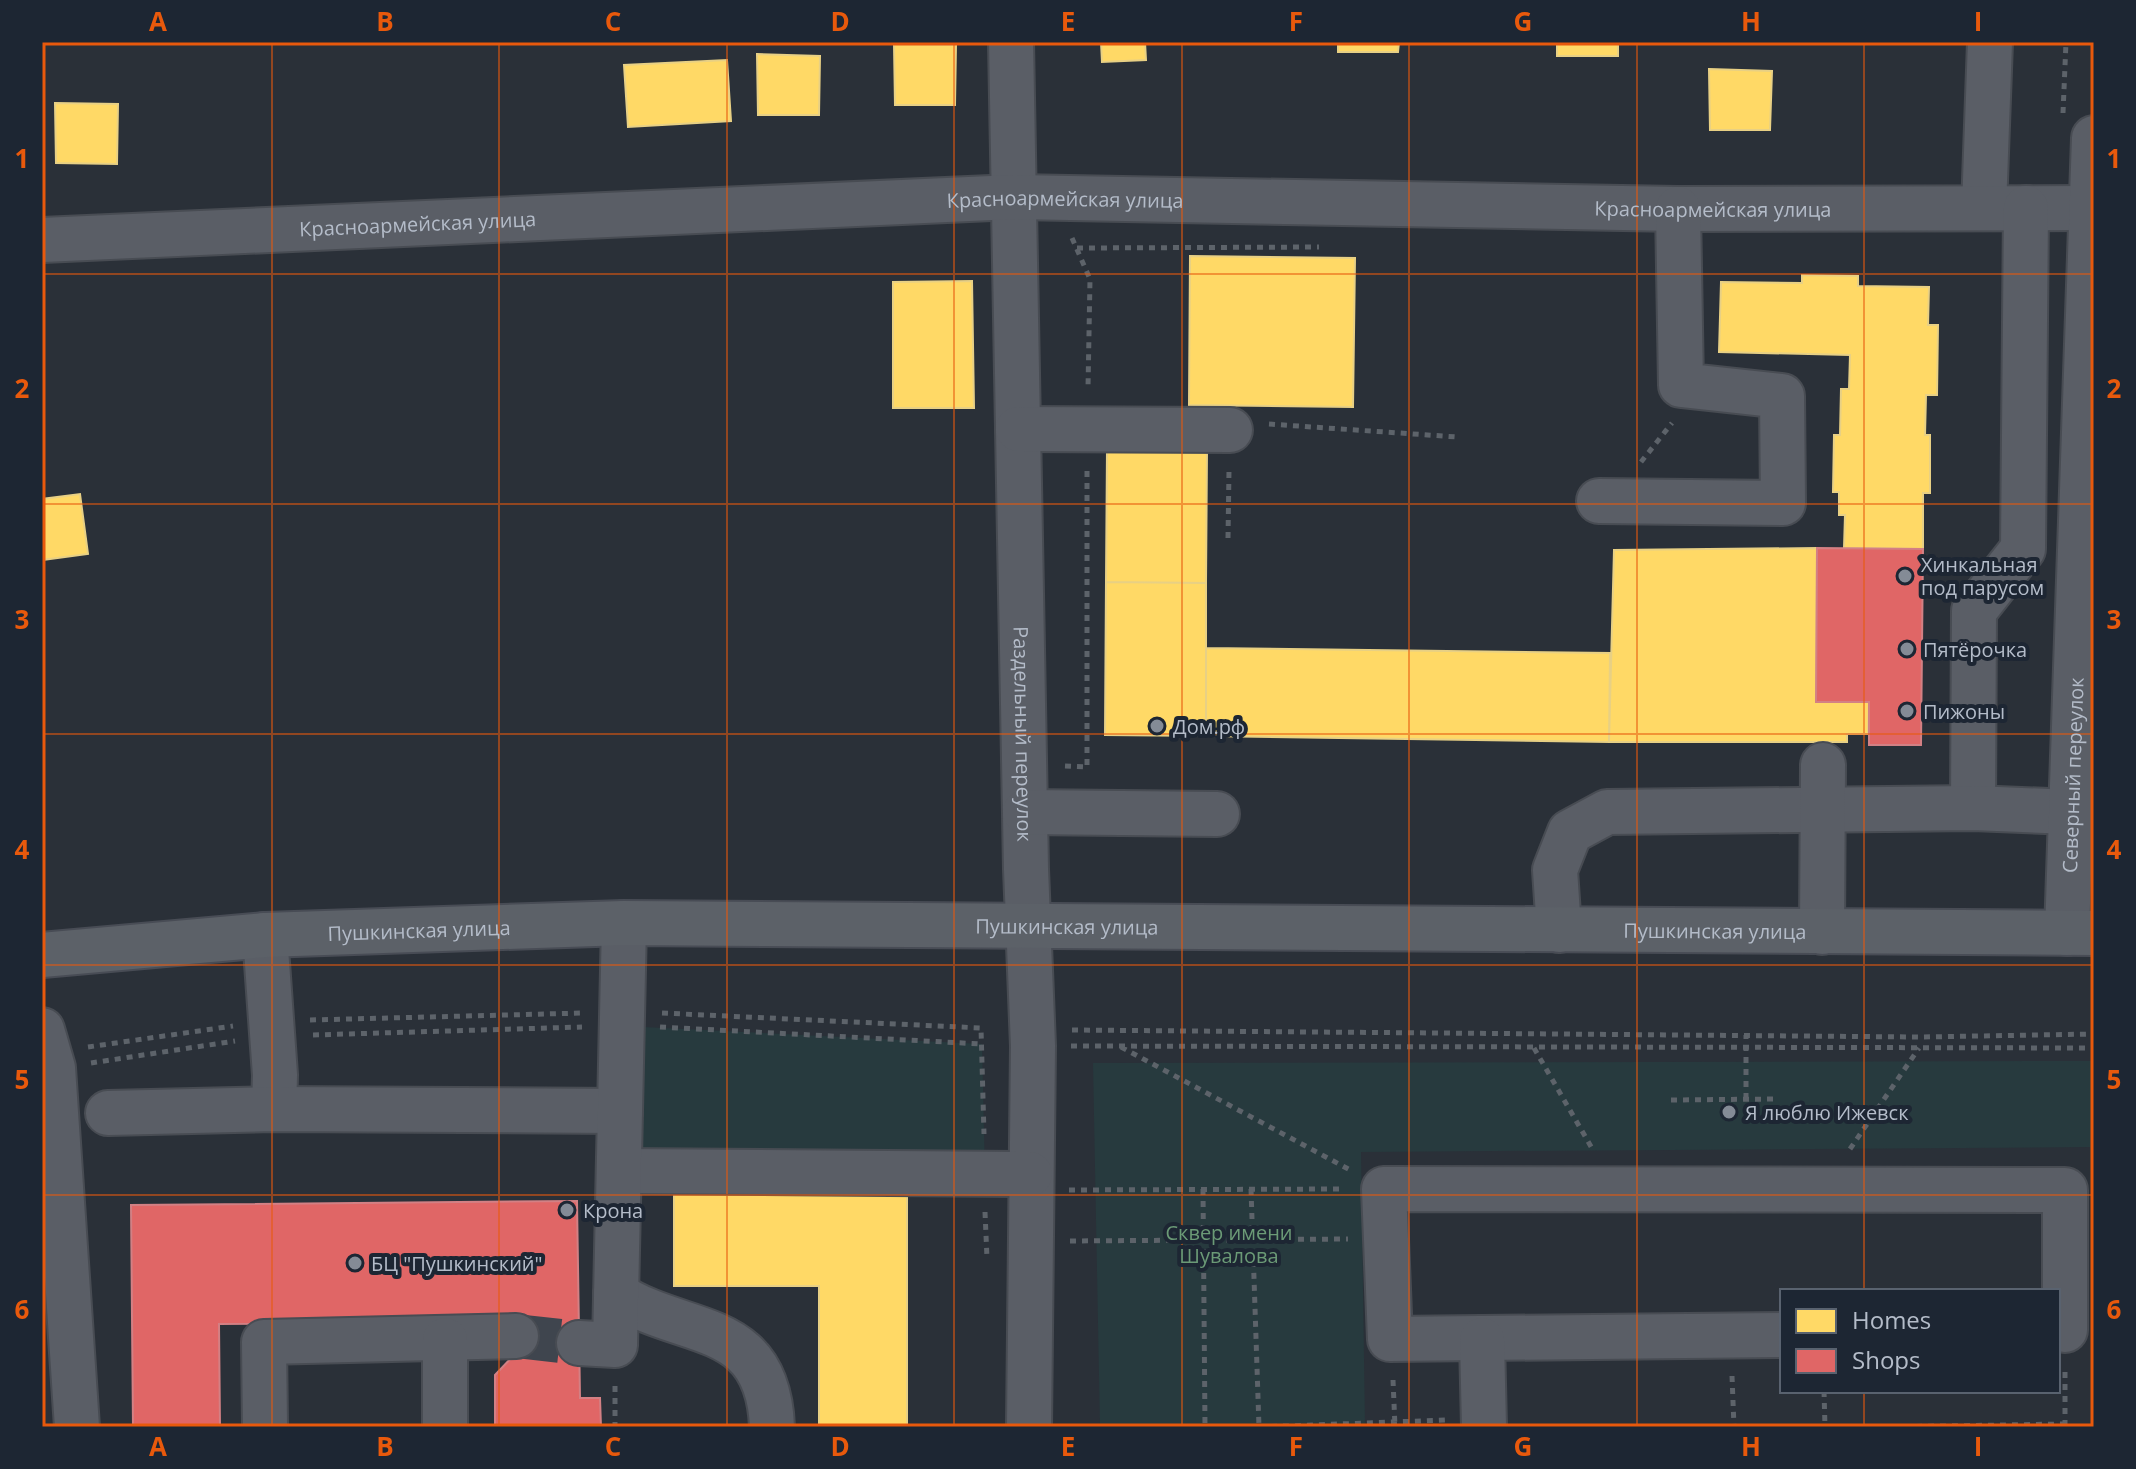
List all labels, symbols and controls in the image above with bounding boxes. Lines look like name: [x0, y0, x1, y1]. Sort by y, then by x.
text: A: [149, 3, 167, 39]
text: B: [376, 3, 394, 39]
text: C: [605, 3, 621, 39]
text: D: [830, 3, 850, 39]
text: E: [1061, 3, 1075, 39]
text: F: [1289, 3, 1303, 39]
text: G: [1514, 3, 1532, 39]
text: H: [1741, 3, 1761, 39]
text: I: [1974, 3, 1982, 39]
text: 1: [15, 140, 29, 176]
text: 1: [2107, 140, 2121, 176]
street label: Красноармейская улица: [946, 183, 1184, 214]
street label: Красноармейская улица: [1594, 194, 1832, 223]
street label: Красноармейская улица: [299, 205, 537, 242]
text: 2: [15, 370, 30, 406]
text: 2: [2107, 370, 2122, 406]
place label: Хинкальная под парусом: [1921, 551, 2044, 601]
marker: Хинкальная под парусом: [1896, 567, 1914, 585]
text: 3: [15, 601, 29, 637]
text: 3: [2107, 601, 2121, 637]
street label: Раздельный переулок: [1008, 626, 1039, 843]
place label: Пятёрочка: [1923, 636, 2027, 663]
marker: Пятёрочка: [1898, 640, 1916, 658]
street label: Северный переулок: [2056, 676, 2089, 873]
place label: Пижоны: [1923, 698, 2005, 725]
marker: Пижоны: [1898, 702, 1916, 720]
place label: Дом.рф: [1173, 713, 1245, 740]
marker: Дом.рф: [1148, 717, 1166, 735]
text: 4: [15, 831, 30, 867]
text: 4: [2107, 831, 2122, 867]
street label: Пушкинская улица: [975, 912, 1159, 940]
street label: Пушкинская улица: [327, 913, 511, 946]
street label: Пушкинская улица: [1623, 916, 1807, 945]
text: 5: [15, 1061, 29, 1097]
text: 5: [2107, 1061, 2121, 1097]
place label: Я люблю Ижевск: [1745, 1099, 1909, 1126]
marker: Я люблю Ижевск: [1720, 1103, 1738, 1121]
place label: Крона: [583, 1197, 643, 1224]
marker: Крона: [558, 1201, 576, 1219]
park label: Сквер имени Шувалова: [1165, 1219, 1293, 1269]
place label: БЦ "Пушкинский": [371, 1250, 543, 1277]
marker: БЦ "Пушкинский": [346, 1254, 364, 1272]
legend: [1780, 1289, 2060, 1393]
text: 6: [15, 1291, 30, 1327]
text: 6: [2107, 1291, 2122, 1327]
text: Homes: [1852, 1303, 1931, 1336]
text: Shops: [1852, 1343, 1920, 1376]
text: A: [149, 1428, 167, 1464]
text: B: [376, 1428, 394, 1464]
text: C: [605, 1428, 621, 1464]
text: D: [830, 1428, 850, 1464]
text: E: [1061, 1428, 1075, 1464]
text: F: [1289, 1428, 1303, 1464]
text: G: [1514, 1428, 1532, 1464]
text: H: [1741, 1428, 1761, 1464]
text: I: [1974, 1428, 1982, 1464]

